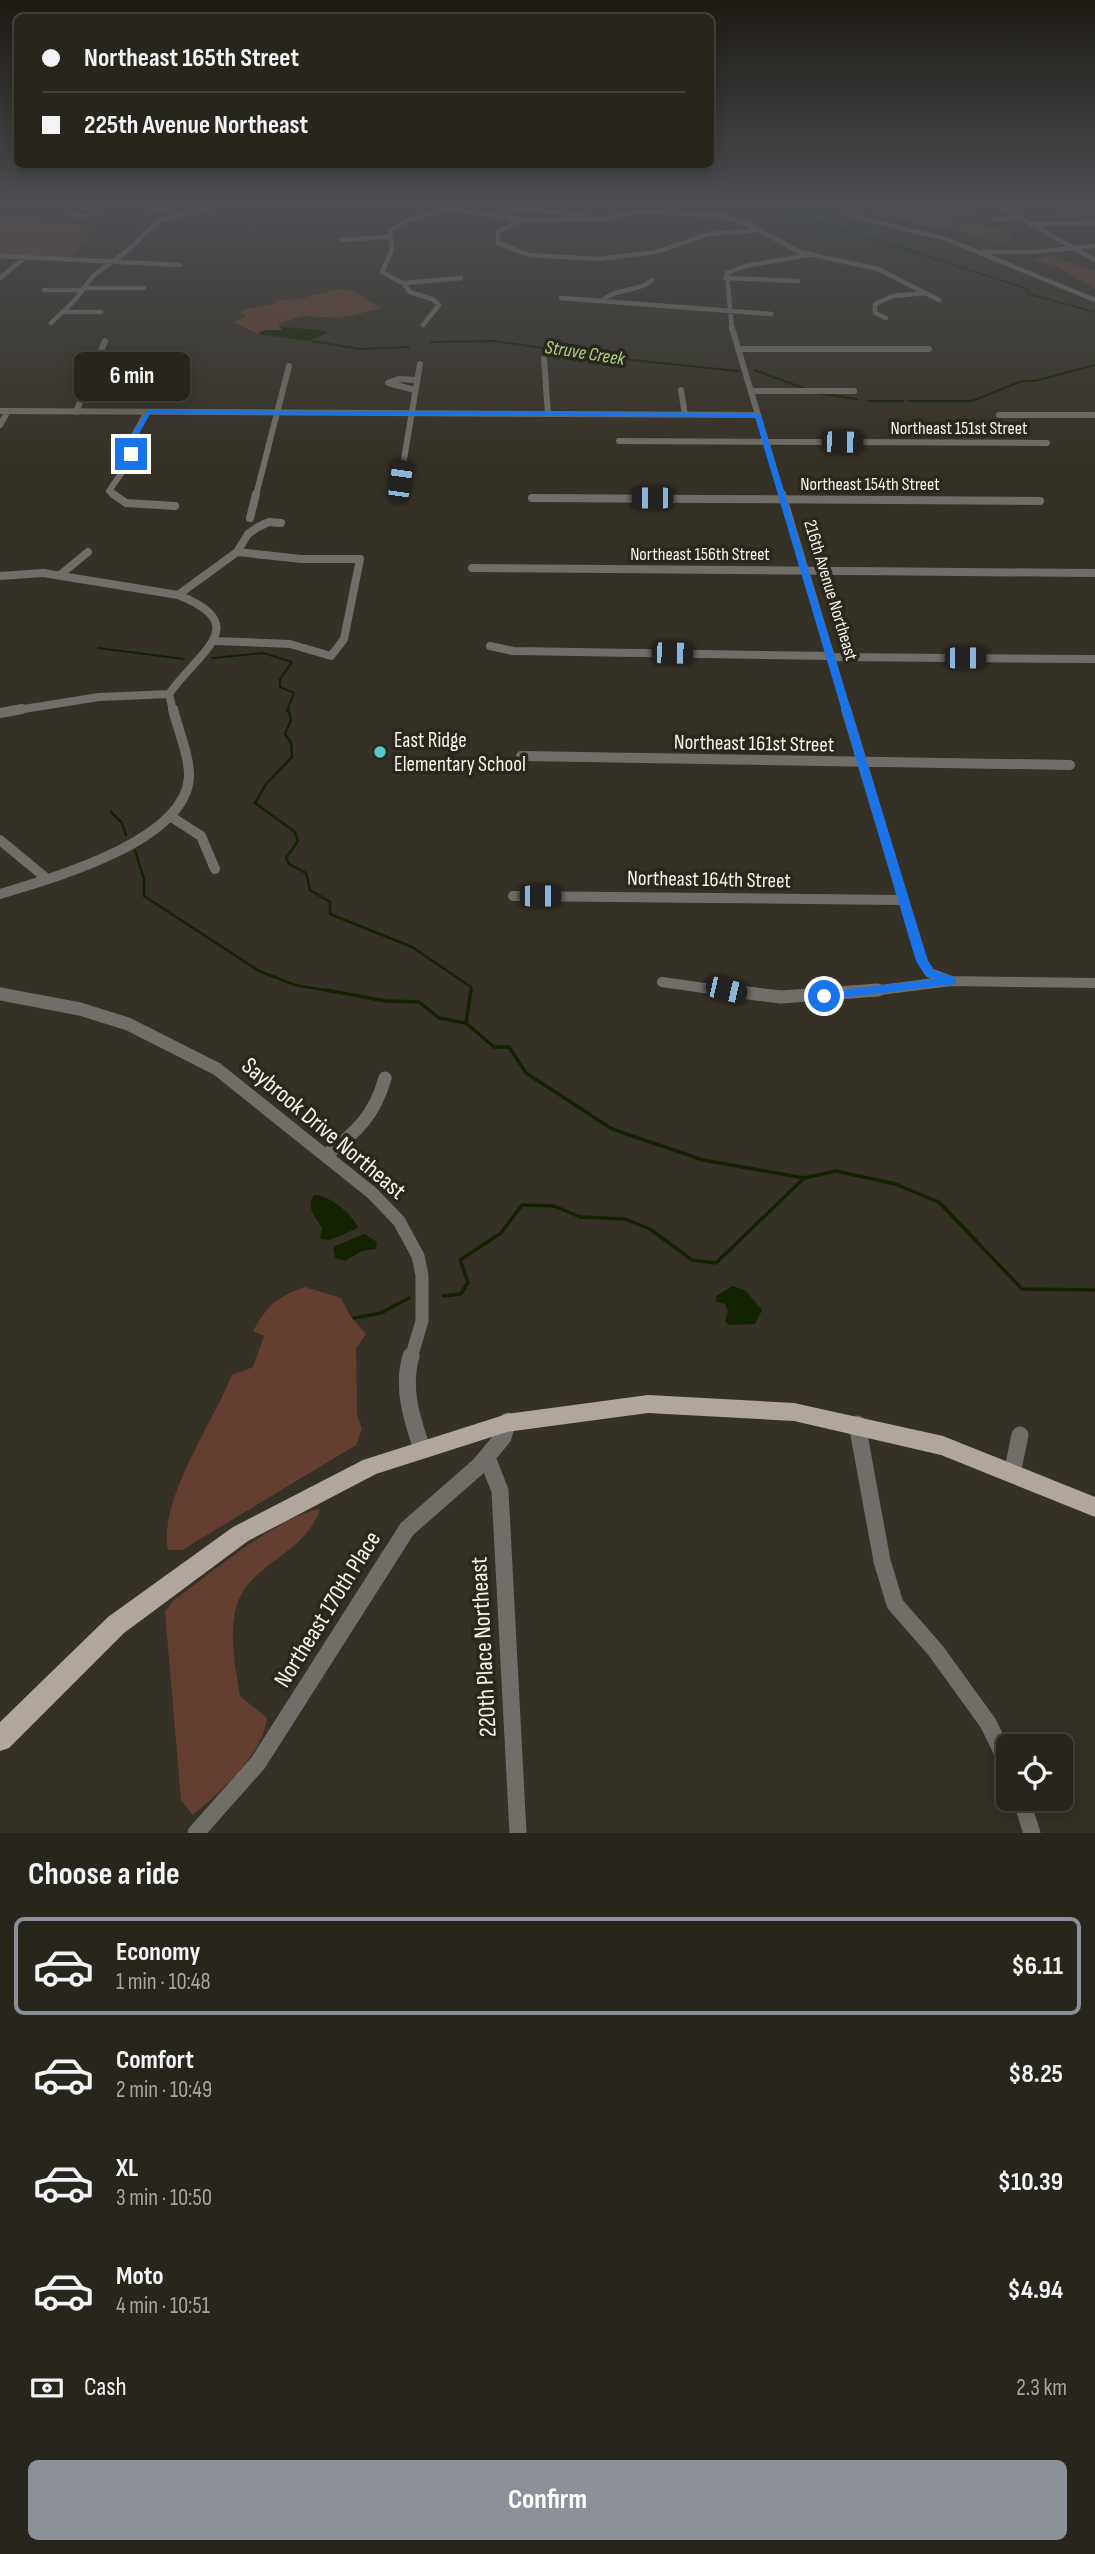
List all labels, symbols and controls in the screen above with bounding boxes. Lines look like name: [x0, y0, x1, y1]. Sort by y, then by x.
text: Northeast 165th Street: [84, 43, 299, 74]
text: 225th Avenue Northeast: [84, 110, 308, 141]
water label: Struve Creek: [543, 336, 627, 371]
callout: 6 min: [73, 352, 189, 402]
text: 6 min: [110, 362, 154, 390]
street label: Northeast 151st Street: [891, 418, 1028, 439]
car: [821, 431, 864, 453]
route end: [115, 438, 147, 470]
car: [387, 459, 414, 503]
street label: Northeast 154th Street: [800, 474, 940, 495]
car: [632, 488, 674, 509]
street label: 216th Avenue Northeast: [799, 517, 862, 663]
street label: Northeast 156th Street: [630, 544, 770, 565]
car: [651, 642, 694, 664]
car: [945, 648, 987, 669]
place label: East Ridge Elementary School: [394, 728, 526, 777]
street label: Northeast 161st Street: [674, 730, 834, 757]
marker: East Ridge Elementary School: [372, 744, 388, 760]
street label: Northeast 164th Street: [627, 866, 791, 893]
car: [520, 886, 562, 907]
car: [704, 975, 749, 1005]
route start: [808, 980, 840, 1012]
street label: Saybrook Drive Northeast: [236, 1051, 412, 1206]
street label: Northeast 170th Place: [268, 1526, 387, 1693]
street label: 220th Place Northeast: [464, 1556, 503, 1738]
map controls: [996, 1734, 1073, 1811]
button: locate: [996, 1734, 1073, 1811]
text: Choose a ride: [28, 1855, 180, 1894]
icon: car: [32, 1935, 95, 1998]
text: Economy: [116, 1937, 200, 1968]
text: $6.11: [1011, 1951, 1063, 1982]
text: 1 min · 10:48: [116, 1968, 211, 1996]
icon: car: [32, 2043, 95, 2106]
text: Comfort: [116, 2045, 194, 2076]
text: $8.25: [1008, 2059, 1063, 2090]
text: 2 min · 10:49: [116, 2076, 212, 2104]
icon: car: [32, 2151, 95, 2214]
text: XL: [116, 2153, 138, 2184]
text: $10.39: [998, 2167, 1063, 2198]
text: 3 min · 10:50: [116, 2184, 212, 2212]
icon: car: [32, 2259, 95, 2322]
text: Moto: [116, 2261, 164, 2292]
text: $4.94: [1008, 2275, 1063, 2306]
text: 4 min · 10:51: [116, 2292, 210, 2320]
icon: cash: [28, 2369, 66, 2407]
text: Cash: [84, 2372, 127, 2403]
text: 2.3 km: [1016, 2374, 1067, 2402]
button: Confirm: [28, 2460, 1067, 2540]

